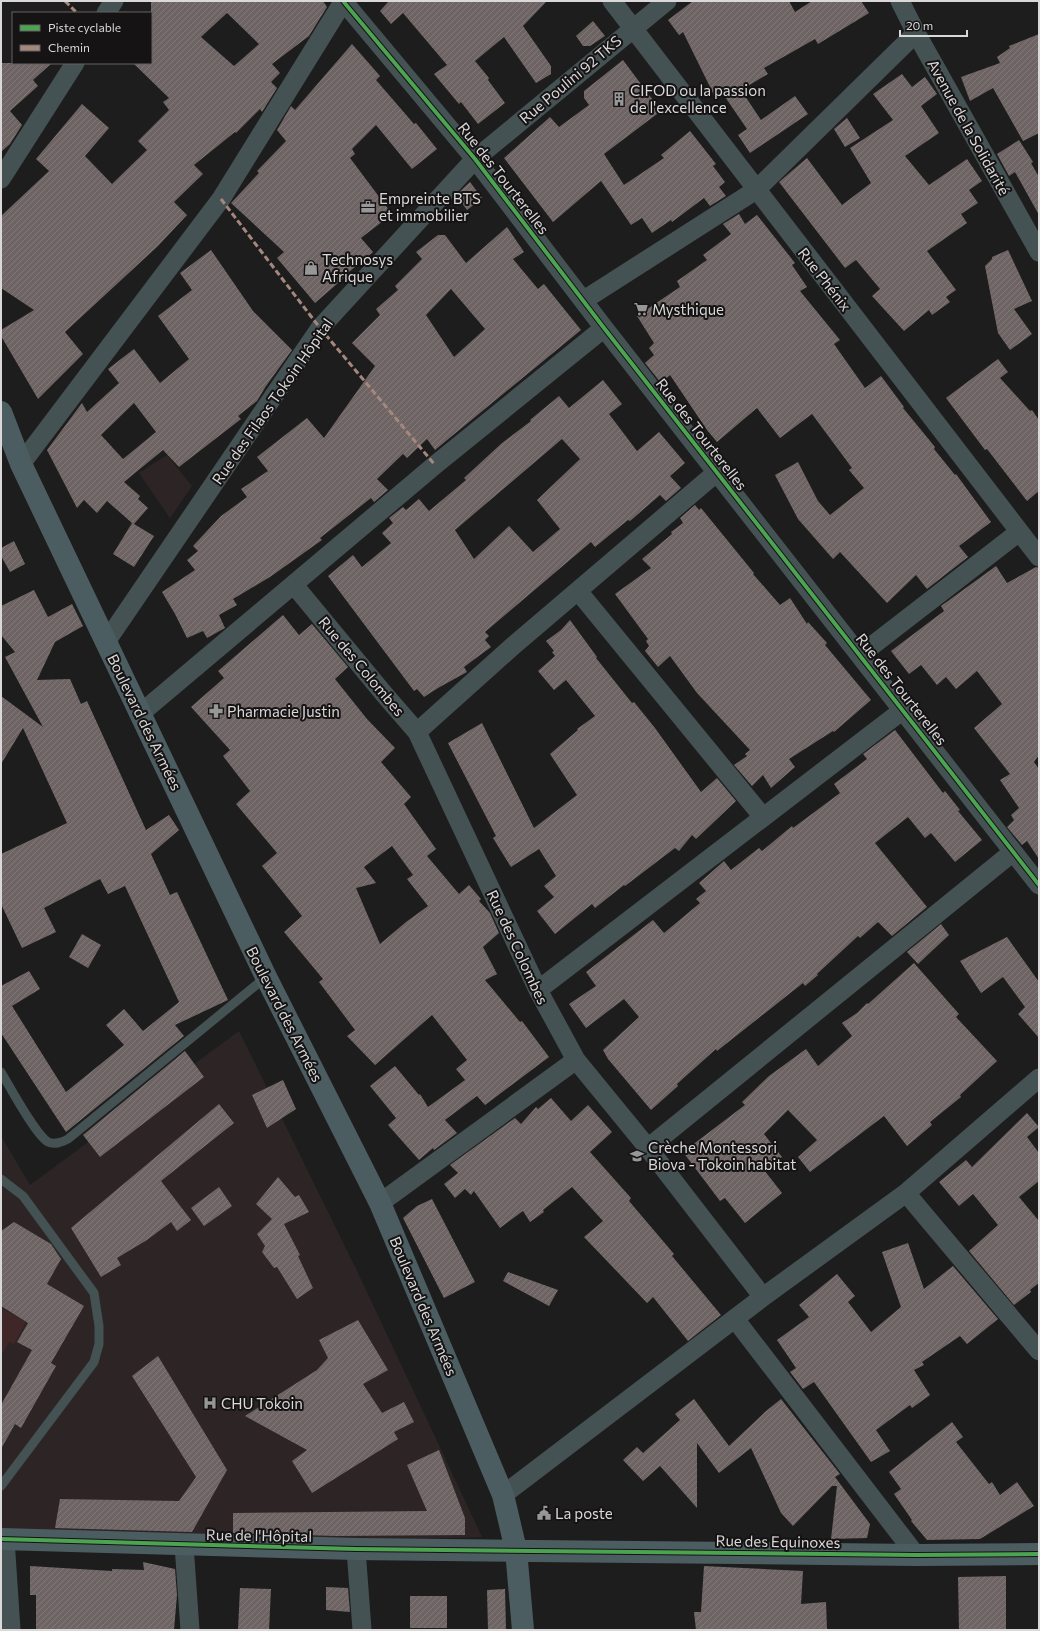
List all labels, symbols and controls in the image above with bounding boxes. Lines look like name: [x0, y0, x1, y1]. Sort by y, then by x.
legend: [12, 12, 152, 64]
scale bar: [900, 12, 967, 38]
text: 20 m: [906, 18, 933, 32]
text: Piste cyclable: [48, 20, 121, 34]
street label: Rue Poulini 92 TKS: [515, 31, 625, 127]
text: Chemin: [48, 40, 90, 54]
street label: Avenue de la Solidarité: [924, 56, 1014, 198]
place label: CIFOD ou la passion de l'excellence: [630, 81, 766, 116]
building icon: CIFOD ou la passion de l'excellence: [611, 91, 627, 107]
street label: Rue des Tourterelles: [455, 118, 553, 238]
place label: Empreinte BTS et immobilier: [379, 189, 481, 224]
office icon: Empreinte BTS et immobilier: [360, 199, 376, 215]
street label: Rue Phénix: [795, 244, 855, 314]
place label: Technosys Afrique: [322, 250, 393, 285]
shop icon: Technosys Afrique: [303, 260, 319, 276]
place label: Mysthique: [652, 300, 724, 318]
supermarket icon: Mysthique: [633, 301, 649, 317]
street label: Rue des Filaos Tokoin Hôpital: [208, 315, 336, 487]
street label: Rue des Tourterelles: [653, 374, 751, 494]
street label: Rue des Colombes: [315, 613, 409, 719]
street label: Rue des Tourterelles: [853, 629, 951, 749]
street label: Boulevard des Armées: [104, 651, 186, 793]
place label: Pharmacie Justin: [227, 702, 340, 720]
pharmacy icon: Pharmacie Justin: [208, 703, 224, 719]
street label: Rue des Colombes: [484, 887, 552, 1007]
street label: Boulevard des Armées: [243, 943, 327, 1085]
place label: Crèche Montessori Biova - Tokoin habitat: [648, 1138, 797, 1173]
school or university icon: Crèche Montessori Biova - Tokoin habitat: [629, 1148, 645, 1164]
street label: Boulevard des Armées: [386, 1234, 462, 1379]
place label: CHU Tokoin: [221, 1394, 303, 1412]
hospital icon: CHU Tokoin: [202, 1395, 218, 1411]
place label: La poste: [555, 1504, 613, 1522]
public building icon: La poste: [536, 1505, 552, 1521]
street label: Rue de l'Hôpital: [206, 1525, 312, 1545]
street label: Rue des Equinoxes: [715, 1531, 841, 1551]

